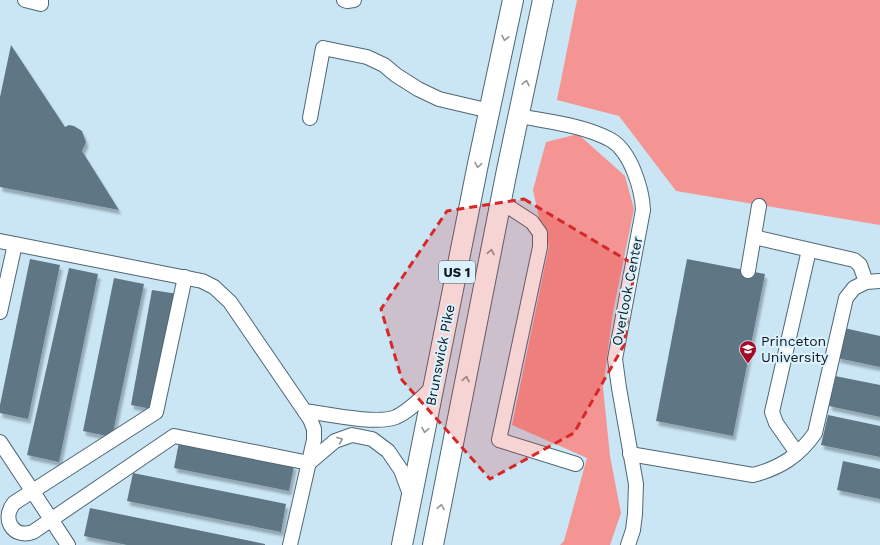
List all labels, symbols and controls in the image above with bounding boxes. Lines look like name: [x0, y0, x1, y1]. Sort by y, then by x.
one-way arrow: [501, 35, 509, 41]
one-way arrow: [521, 80, 529, 86]
one-way arrow: [475, 162, 483, 169]
street label: Overlook Center: [609, 235, 645, 347]
one-way arrow: [487, 249, 495, 255]
road number: US 1: [439, 261, 475, 283]
street label: Brunswick Pike: [422, 303, 458, 407]
place label: Princeton University: [761, 333, 829, 365]
school or university icon: Princeton University: [738, 339, 758, 364]
one-way arrow: [461, 376, 469, 382]
one-way arrow: [422, 427, 430, 433]
one-way arrow: [336, 436, 343, 444]
one-way arrow: [436, 504, 444, 510]

